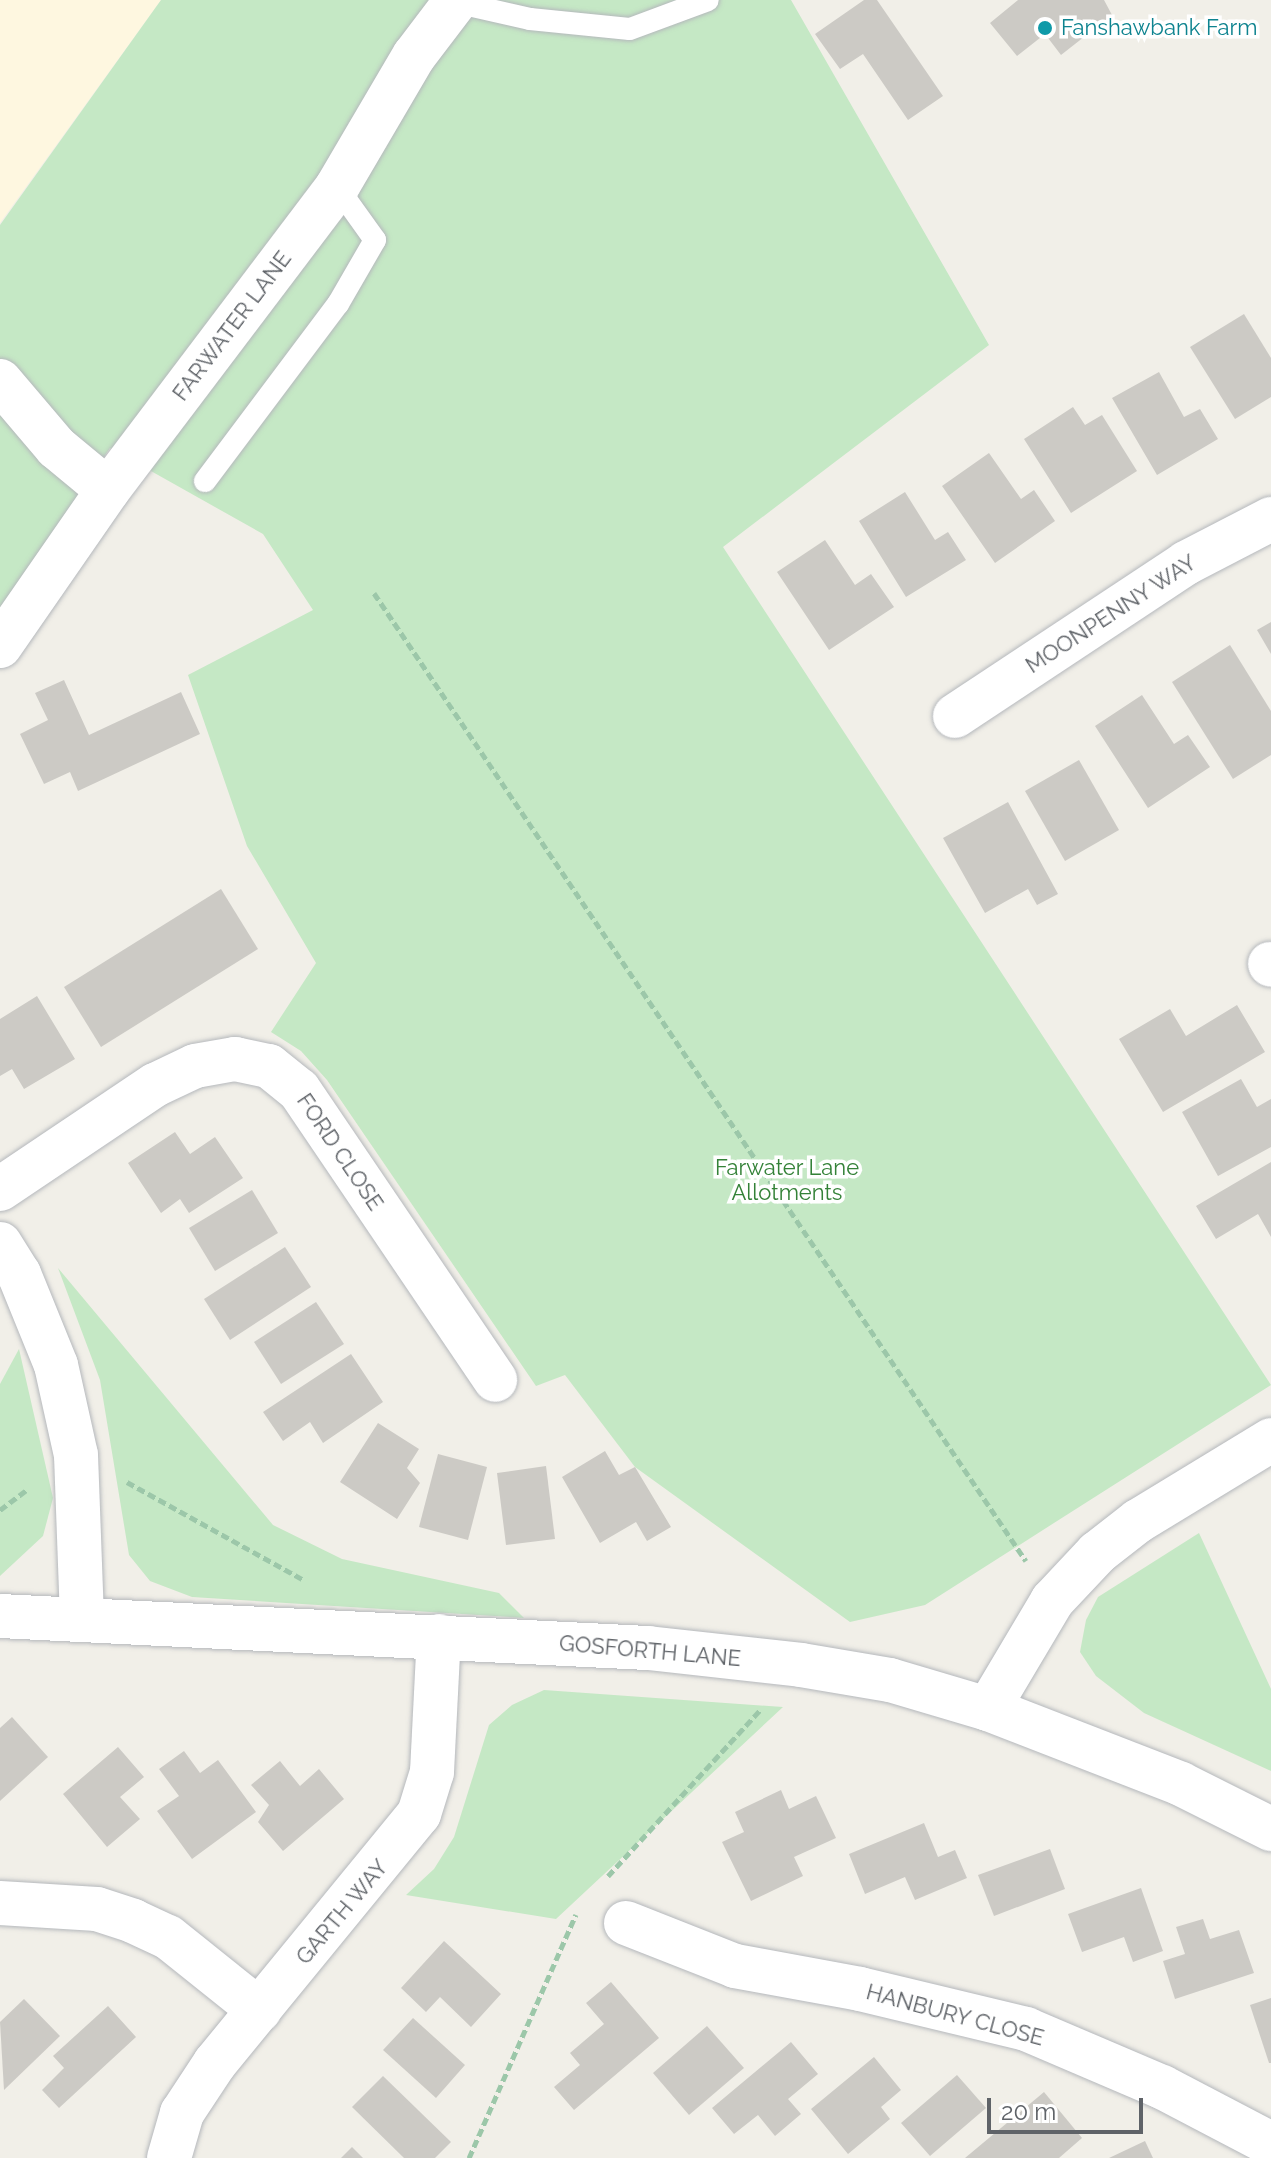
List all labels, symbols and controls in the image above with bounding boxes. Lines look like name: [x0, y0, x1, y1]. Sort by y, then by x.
place label: Fanshawbank Farm: [1061, 15, 1257, 41]
marker: Fanshawbank Farm: [1036, 19, 1054, 37]
street label: FARWATER LANE: [167, 246, 297, 406]
street label: MOONPENNY WAY: [1020, 549, 1202, 679]
street label: FORD CLOSE: [291, 1088, 389, 1216]
park label: Farwater Lane Allotments: [715, 1154, 859, 1206]
street label: GOSFORTH LANE: [558, 1630, 742, 1672]
street label: GARTH WAY: [290, 1854, 394, 1970]
street label: HANBURY CLOSE: [863, 1978, 1047, 2052]
scale bar: [991, 2082, 1147, 2132]
text: 20 m: [1001, 2097, 1056, 2126]

